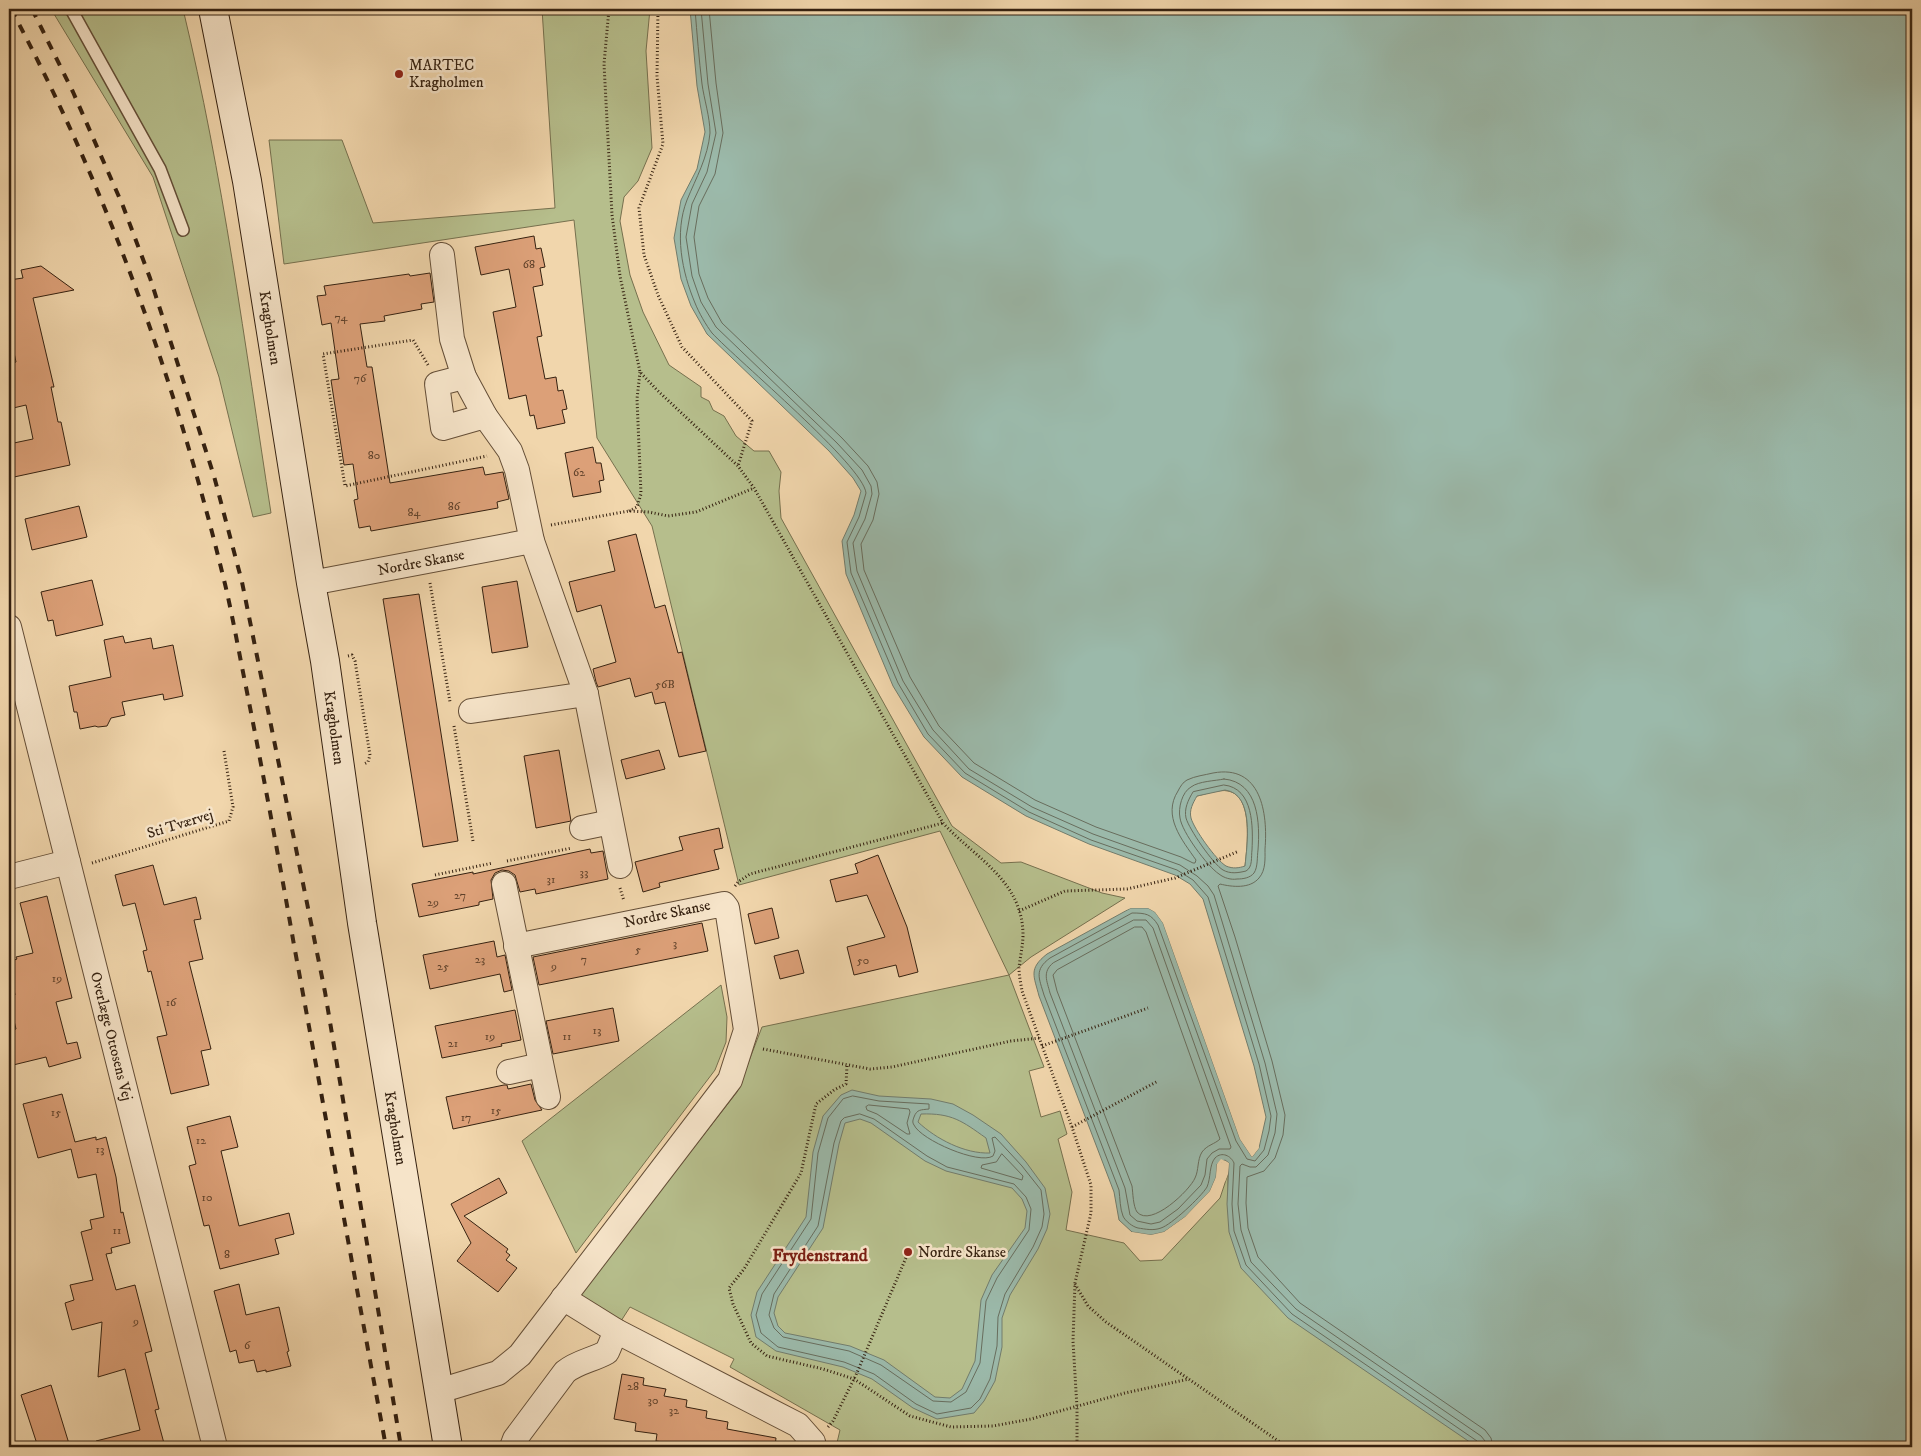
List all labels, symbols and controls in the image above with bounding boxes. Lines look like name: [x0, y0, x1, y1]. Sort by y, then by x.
place label: MARTEC Kragholmen: [409, 56, 484, 92]
marker: MARTEC Kragholmen: [393, 68, 405, 80]
house number: 68: [523, 257, 535, 272]
street label: Kragholmen: [255, 289, 286, 366]
house number: 74: [334, 310, 349, 325]
house number: 76: [354, 371, 367, 386]
house number: 80: [368, 448, 380, 463]
house number: 62: [573, 465, 585, 480]
house number: 86: [448, 499, 461, 514]
house number: 84: [408, 505, 422, 520]
street label: Nordre Skanse: [376, 545, 466, 580]
house number: 56B: [655, 677, 675, 692]
street label: Kragholmen: [320, 689, 349, 766]
street label: Sti Tværvej: [145, 805, 215, 843]
house number: 33: [580, 865, 588, 880]
house number: 31: [547, 872, 555, 887]
house number: 27: [454, 888, 466, 903]
house number: 29: [427, 895, 439, 910]
street label: Nordre Skanse: [622, 896, 712, 932]
house number: 3: [673, 936, 677, 951]
house number: 5: [635, 942, 641, 957]
house number: 23: [475, 952, 485, 967]
house number: 7: [581, 952, 587, 967]
house number: 50: [857, 953, 869, 968]
house number: 25: [437, 959, 449, 974]
house number: 9: [550, 959, 557, 974]
street label: Overlæge Ottosens Vej: [86, 970, 137, 1103]
house number: 19: [52, 971, 62, 986]
house number: 16: [166, 995, 177, 1010]
house number: 13: [593, 1023, 601, 1038]
house number: 19: [485, 1029, 495, 1044]
house number: 11: [563, 1029, 571, 1044]
house number: 21: [448, 1036, 458, 1051]
street label: Kragholmen: [380, 1090, 411, 1167]
house number: 15: [491, 1103, 501, 1118]
house number: 15: [51, 1105, 61, 1120]
house number: 17: [461, 1110, 471, 1125]
house number: 12: [196, 1133, 206, 1148]
house number: 13: [96, 1142, 104, 1157]
house number: 10: [202, 1190, 212, 1205]
house number: 11: [113, 1223, 121, 1238]
place label: Nordre Skanse: [918, 1243, 1006, 1262]
district label: Frydenstrand: [772, 1245, 869, 1267]
marker: Nordre Skanse: [902, 1246, 914, 1258]
house number: 8: [224, 1247, 230, 1262]
house number: 9: [132, 1314, 139, 1329]
house number: 6: [244, 1338, 251, 1353]
house number: 28: [627, 1379, 639, 1394]
house number: 30: [648, 1393, 658, 1408]
house number: 32: [669, 1403, 679, 1418]

